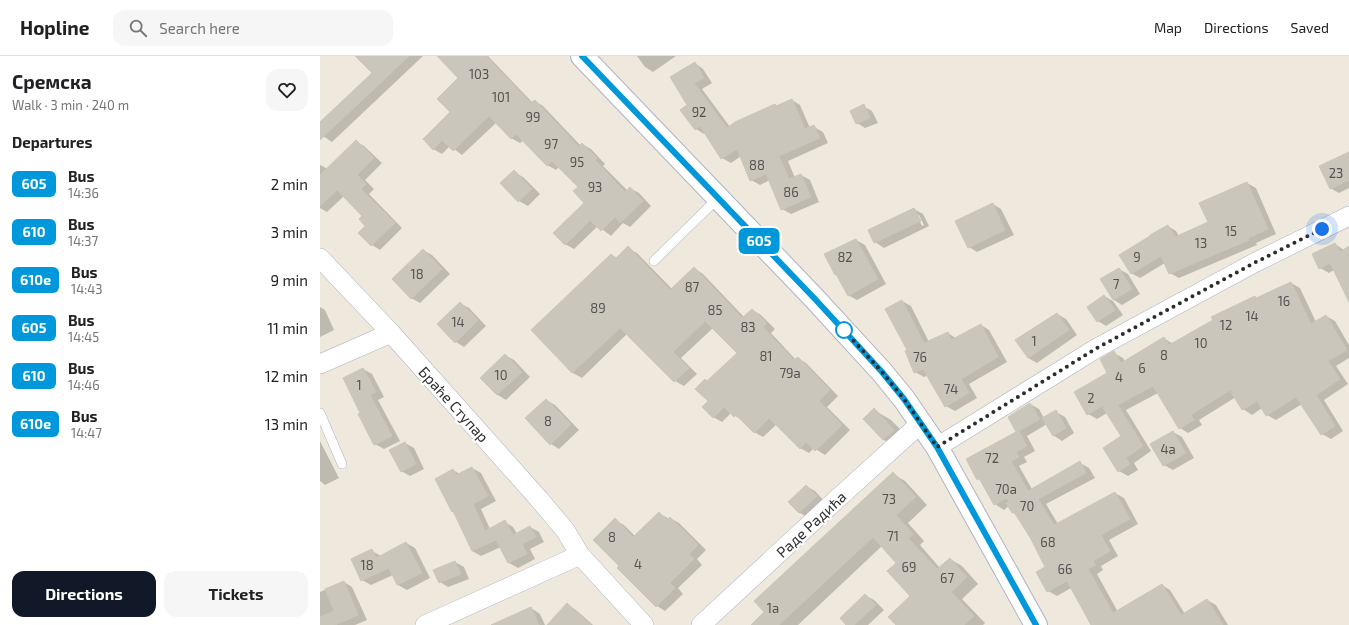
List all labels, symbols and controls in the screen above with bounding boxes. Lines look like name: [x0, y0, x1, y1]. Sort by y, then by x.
search box: [113, 10, 393, 46]
text: Hopline: [20, 16, 89, 39]
icon: search: [127, 17, 149, 39]
text: Search here: [159, 19, 240, 37]
text: Map: [1154, 19, 1182, 36]
text: Directions: [1204, 19, 1269, 36]
text: Saved: [1291, 19, 1329, 36]
house number: 103: [469, 66, 489, 82]
button: heart: [266, 69, 308, 111]
text: Сремска: [12, 70, 92, 93]
house number: 101: [492, 89, 510, 105]
text: Walk · 3 min · 240 m: [12, 97, 129, 113]
house number: 92: [692, 104, 706, 120]
house number: 99: [526, 109, 540, 125]
text: Departures: [12, 133, 92, 151]
house number: 97: [544, 136, 558, 152]
house number: 95: [570, 154, 584, 170]
house number: 88: [749, 157, 765, 173]
house number: 23: [1329, 165, 1343, 181]
text: Bus: [68, 167, 94, 185]
text: 605: [22, 175, 46, 192]
text: 2 min: [271, 175, 308, 193]
house number: 93: [588, 179, 602, 195]
house number: 86: [783, 184, 799, 200]
text: 14:36: [68, 185, 99, 201]
text: Bus: [68, 215, 94, 233]
your location: [1312, 219, 1332, 239]
text: 610: [22, 223, 46, 240]
text: 3 min: [271, 223, 308, 241]
house number: 15: [1225, 223, 1237, 239]
line badge: 605: [736, 228, 782, 254]
text: 605: [747, 232, 771, 249]
text: 14:37: [68, 233, 98, 249]
house number: 13: [1195, 235, 1207, 251]
house number: 82: [837, 249, 853, 265]
house number: 9: [1133, 249, 1141, 265]
text: Bus: [71, 263, 98, 281]
house number: 18: [410, 266, 424, 282]
text: 610e: [20, 271, 51, 288]
text: 9 min: [270, 271, 308, 289]
house number: 7: [1113, 276, 1120, 292]
house number: 87: [685, 279, 700, 295]
text: 14:43: [71, 281, 103, 297]
house number: 16: [1278, 293, 1290, 309]
house number: 89: [590, 300, 606, 316]
house number: 85: [708, 302, 722, 318]
house number: 14: [1245, 308, 1259, 324]
text: Bus: [68, 311, 94, 329]
house number: 14: [451, 314, 465, 330]
house number: 12: [1220, 317, 1232, 333]
text: 605: [22, 319, 46, 336]
text: 11 min: [267, 319, 308, 337]
house number: 83: [740, 319, 756, 335]
unlabelled marker: [835, 321, 853, 339]
text: 14:45: [68, 329, 99, 345]
house number: 1: [1031, 333, 1037, 349]
house number: 10: [1194, 335, 1208, 351]
house number: 8: [1160, 347, 1168, 363]
house number: 81: [759, 348, 773, 364]
house number: 76: [913, 349, 927, 365]
text: Bus: [68, 359, 94, 377]
house number: 6: [1138, 360, 1146, 376]
street label: Браће Ступар: [415, 362, 493, 446]
house number: 79a: [779, 365, 801, 381]
text: 610: [22, 367, 46, 384]
text: 12 min: [265, 367, 308, 385]
house number: 10: [494, 367, 508, 383]
house number: 4: [1115, 369, 1123, 385]
text: 14:46: [68, 377, 100, 393]
house number: 1: [356, 377, 362, 393]
house number: 74: [944, 381, 958, 397]
house number: 2: [1087, 390, 1095, 406]
text: Bus: [71, 407, 98, 425]
house number: 8: [544, 413, 552, 429]
text: 610e: [20, 415, 51, 432]
text: 13 min: [265, 415, 308, 433]
text: 14:47: [71, 425, 102, 441]
house number: 4a: [1160, 441, 1176, 457]
house number: 72: [985, 450, 999, 466]
house number: 70a: [995, 481, 1017, 497]
street label: Раде Радића: [772, 487, 850, 561]
house number: 73: [882, 491, 896, 507]
house number: 70: [1020, 498, 1034, 514]
house number: 71: [887, 528, 899, 544]
house number: 8: [608, 529, 616, 545]
house number: 68: [1040, 534, 1056, 550]
house number: 4: [634, 556, 642, 572]
house number: 18: [360, 557, 374, 573]
house number: 69: [902, 559, 916, 575]
house number: 66: [1058, 561, 1072, 577]
house number: 67: [940, 570, 954, 586]
button: Directions: [12, 571, 156, 617]
button: Tickets: [164, 571, 308, 617]
house number: 1a: [767, 600, 779, 616]

